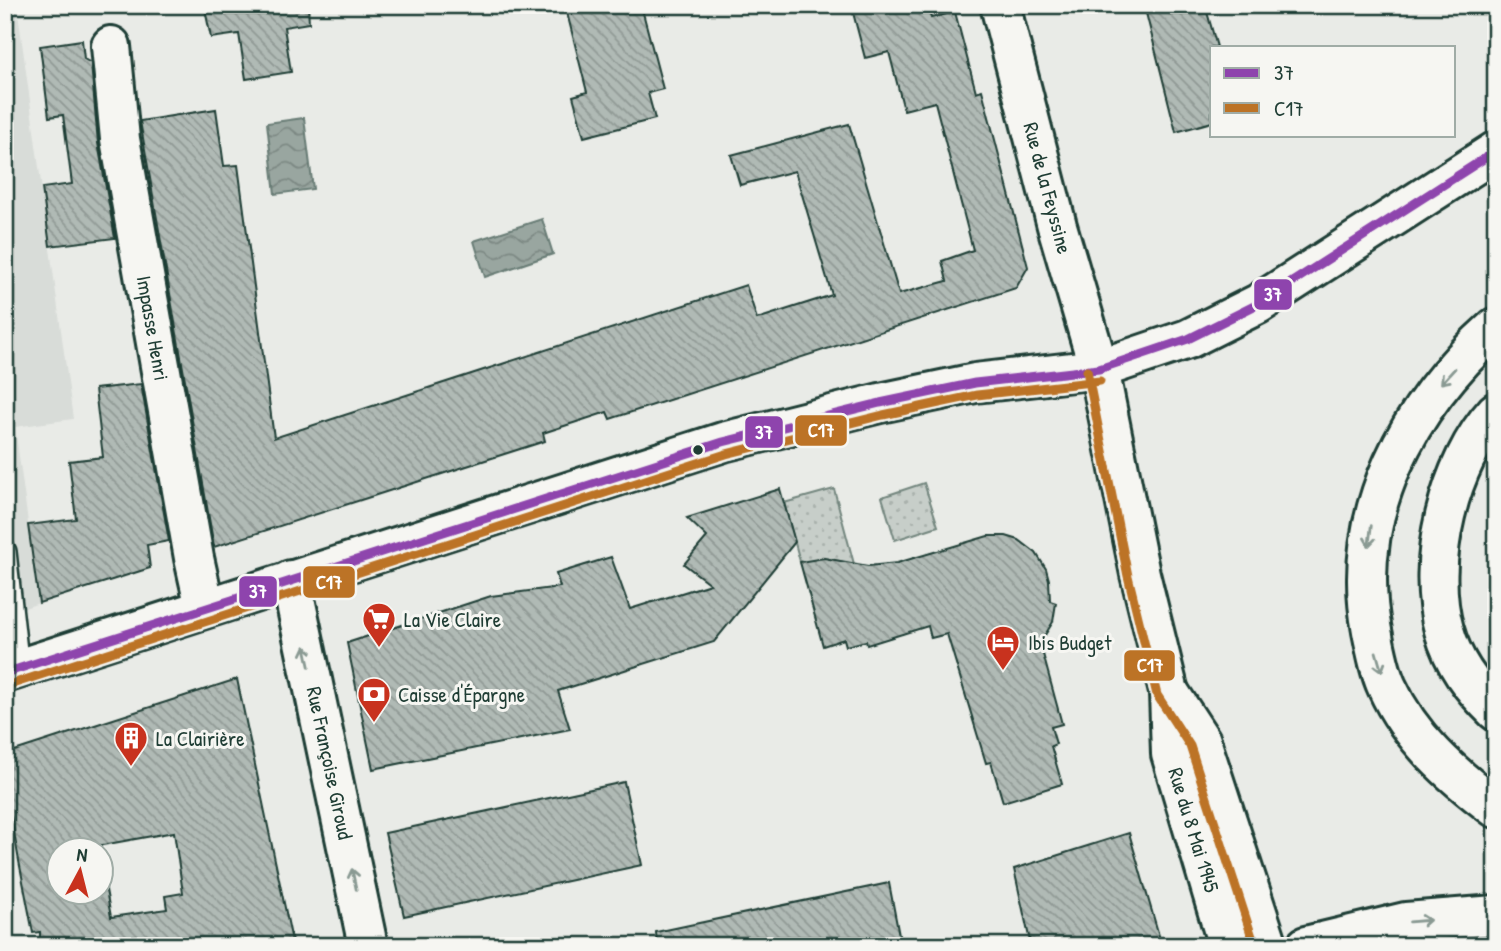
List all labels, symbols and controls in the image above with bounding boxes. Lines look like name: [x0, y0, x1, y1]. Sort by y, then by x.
legend: [1210, 46, 1456, 136]
text: 37: [1274, 58, 1294, 87]
text: C17: [1274, 94, 1304, 123]
street label: Rue de la Feyssine: [1017, 119, 1079, 257]
street label: Impasse Henri: [129, 273, 177, 383]
line badge: 37: [1253, 278, 1293, 311]
text: 37: [1264, 281, 1282, 307]
one-way arrow: [1440, 367, 1456, 385]
line badge: C17: [794, 414, 848, 447]
line badge: 37: [744, 415, 784, 449]
text: C17: [808, 417, 834, 443]
text: 37: [755, 419, 773, 445]
unlabelled marker: [691, 443, 705, 457]
one-way arrow: [1364, 524, 1377, 547]
line badge: C17: [302, 565, 356, 599]
text: C17: [316, 569, 342, 595]
line badge: 37: [238, 575, 278, 608]
text: 37: [249, 578, 267, 604]
supermarket icon: La Vie Claire: [360, 600, 398, 649]
place label: La Vie Claire: [404, 605, 501, 634]
hotel icon: Ibis Budget: [984, 623, 1022, 672]
place label: Ibis Budget: [1028, 628, 1112, 657]
one-way arrow: [300, 645, 314, 668]
line badge: C17: [1123, 649, 1176, 682]
one-way arrow: [1373, 650, 1386, 673]
text: C17: [1137, 652, 1163, 678]
bank icon: Caisse d'Épargne: [355, 675, 393, 724]
place label: Caisse d'Épargne: [398, 680, 525, 709]
street label: Rue Françoise Giroud: [300, 684, 360, 842]
building icon: La Clairière: [112, 719, 150, 768]
place label: La Clairière: [156, 724, 245, 753]
street label: Rue du 8 Mai 1945: [1161, 764, 1227, 896]
north arrow: [46, 836, 116, 906]
text: N: [75, 841, 89, 868]
one-way arrow: [346, 868, 360, 891]
one-way arrow: [1409, 914, 1431, 927]

